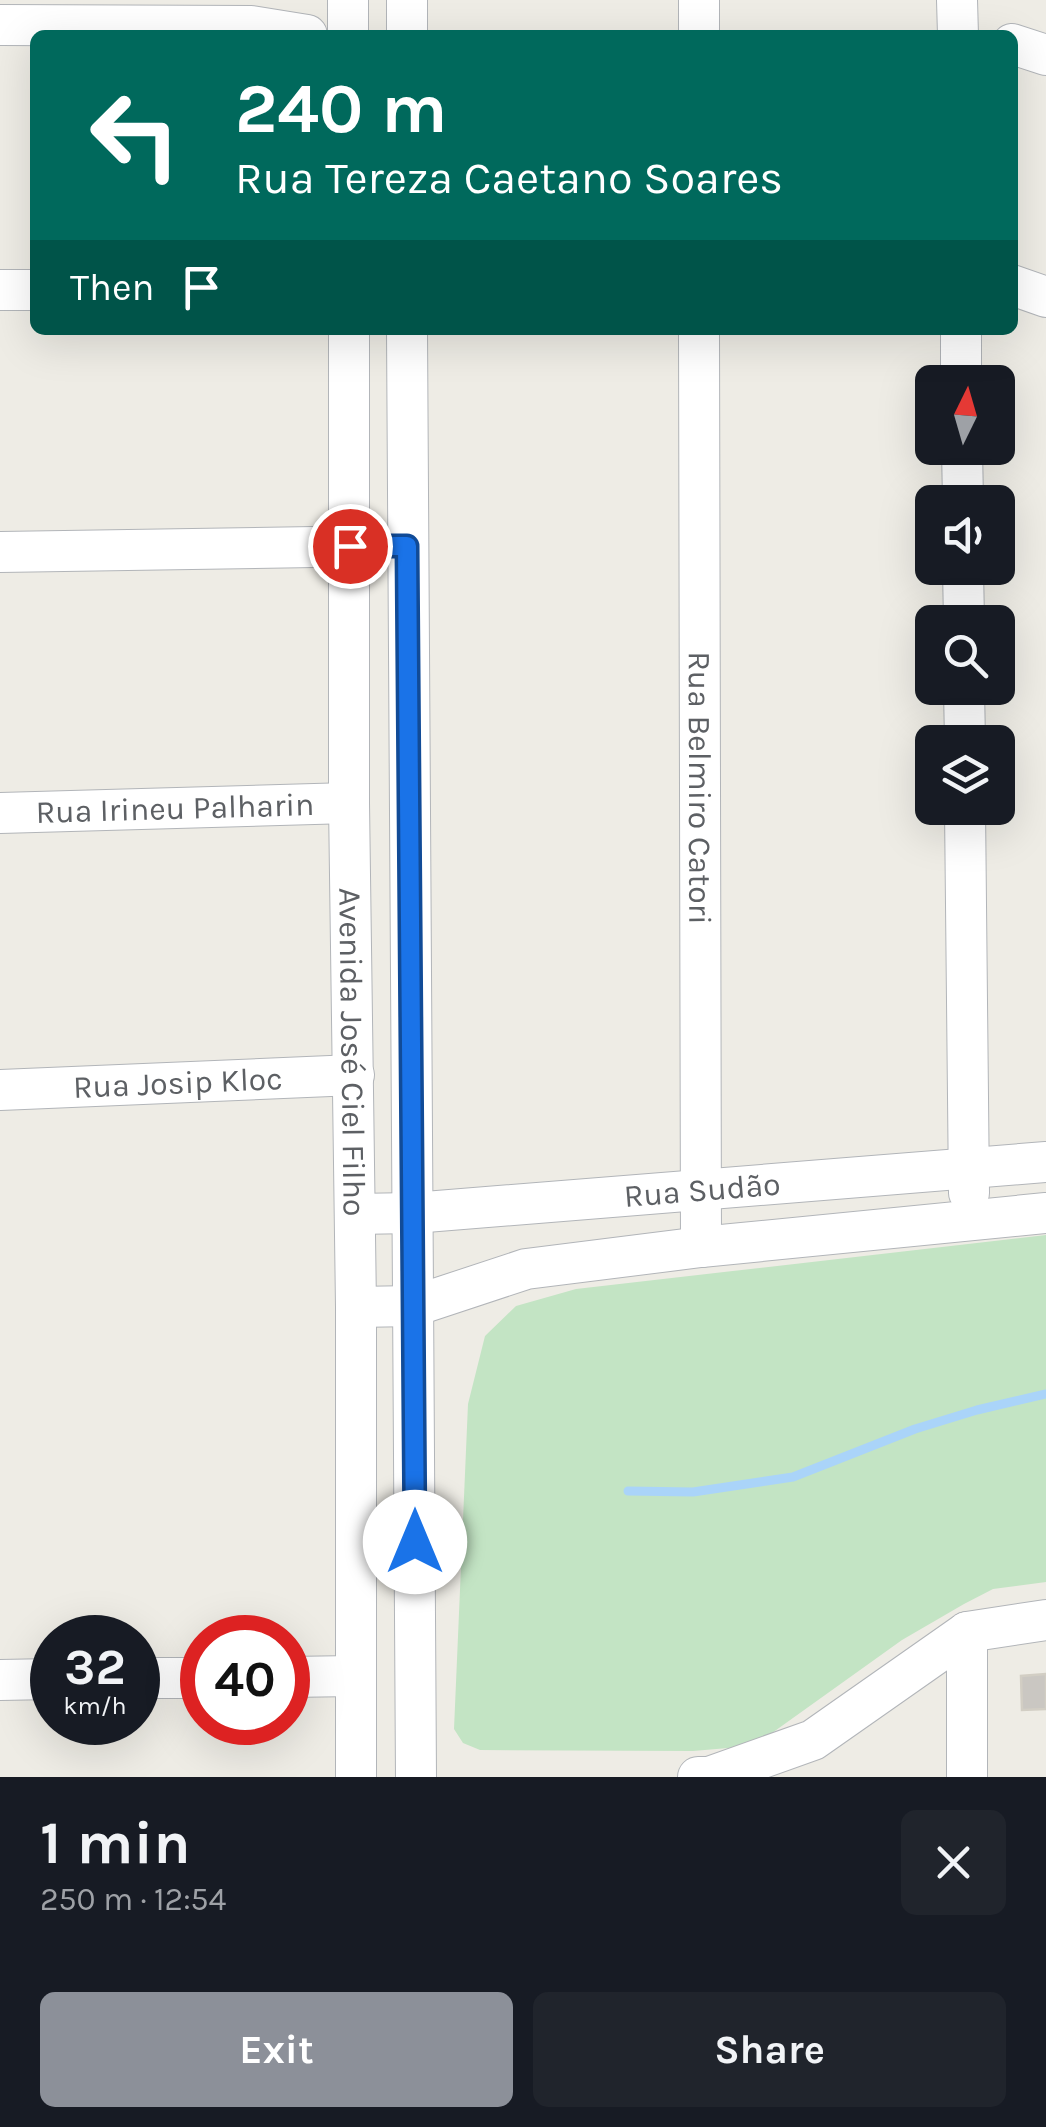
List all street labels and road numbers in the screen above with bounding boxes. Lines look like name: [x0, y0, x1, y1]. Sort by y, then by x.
street label: Rua Belmiro Catori: [681, 651, 718, 925]
street label: Rua Irineu Palharin: [35, 786, 315, 831]
street label: Avenida José Ciel Filho: [331, 887, 373, 1217]
street label: Rua Josip Kloc: [72, 1060, 283, 1106]
street label: Rua Sudão: [622, 1165, 782, 1215]

